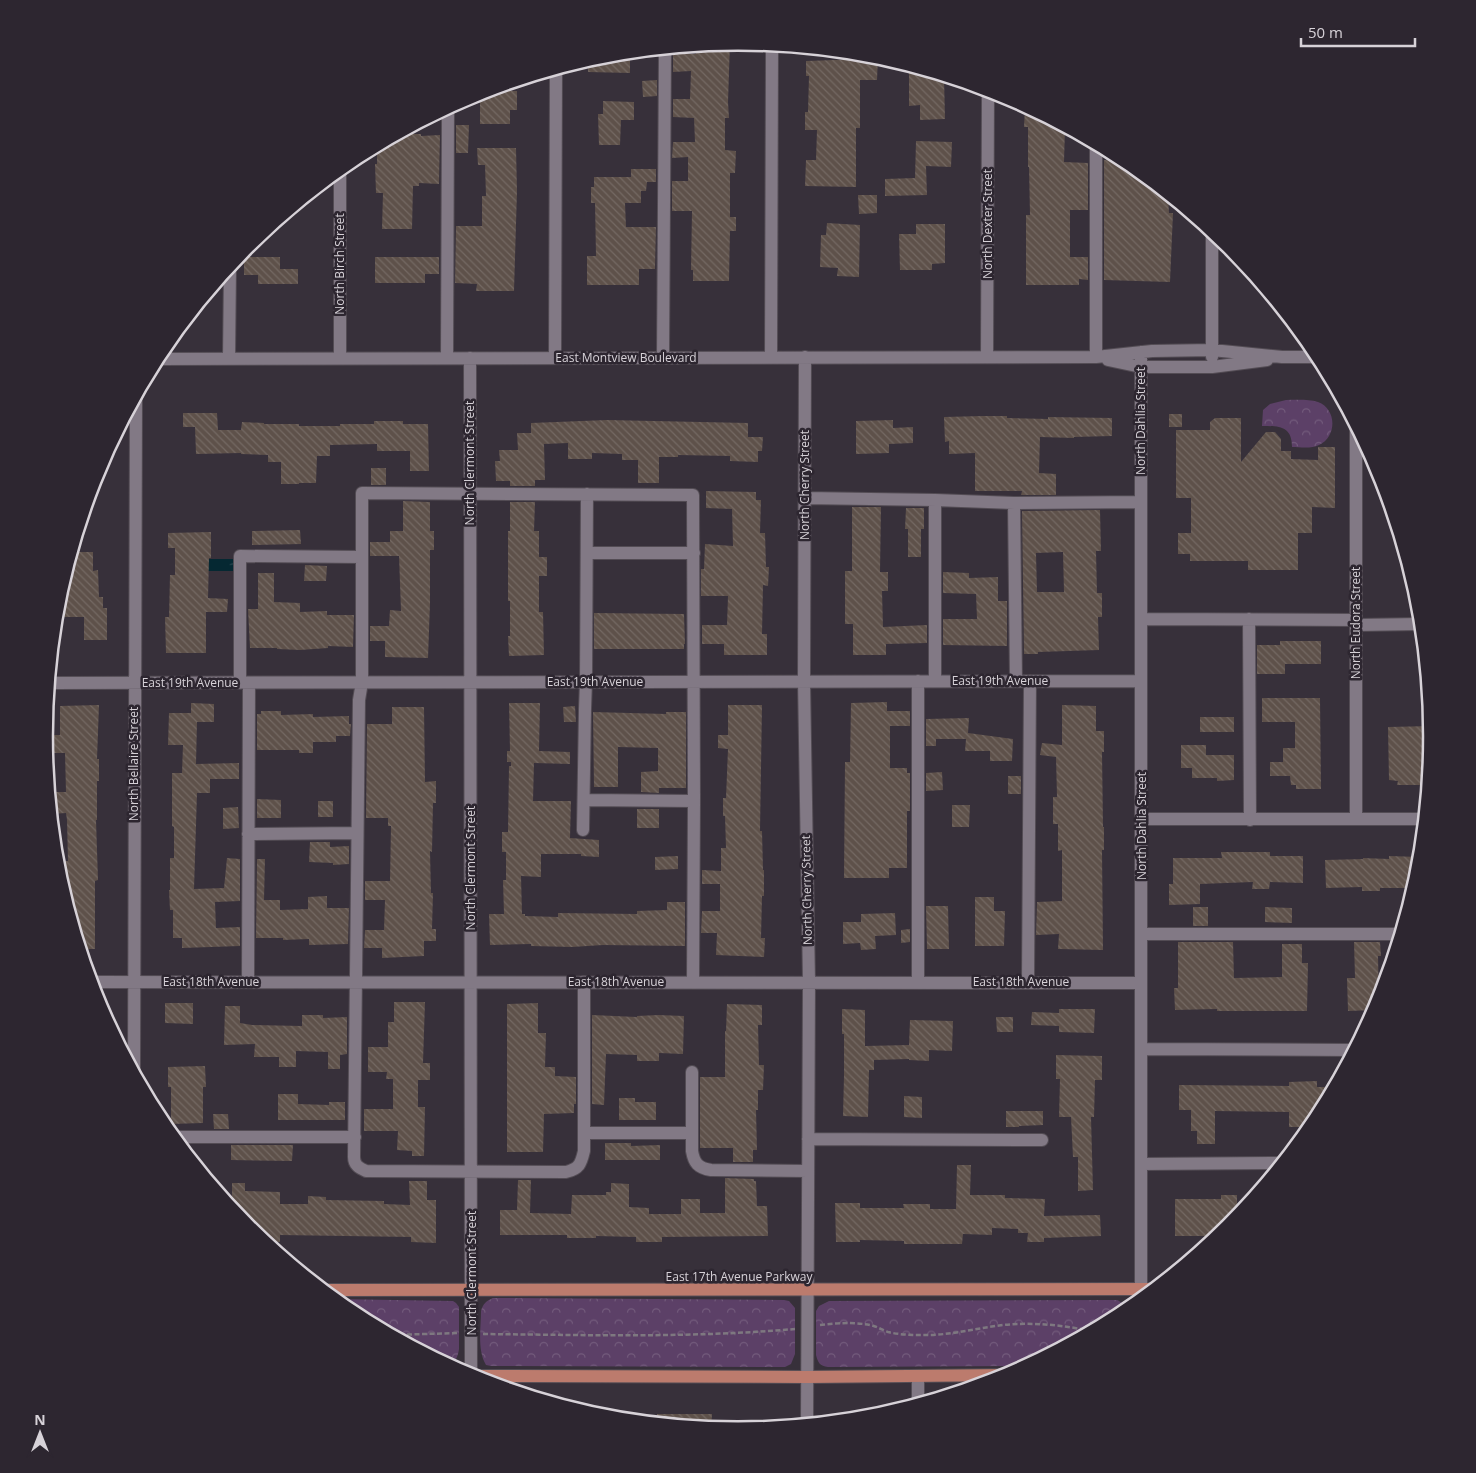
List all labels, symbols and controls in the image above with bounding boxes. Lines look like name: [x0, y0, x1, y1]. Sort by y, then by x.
scale bar: [1301, 15, 1415, 47]
text: 50 m: [1308, 22, 1343, 42]
street label: North Dexter Street: [979, 169, 996, 279]
street label: North Birch Street: [331, 213, 348, 315]
street label: East Montview Boulevard: [555, 349, 697, 366]
street label: North Dahlia Street: [1132, 367, 1149, 475]
street label: North Clermont Street: [461, 401, 478, 525]
street label: North Cherry Street: [796, 430, 813, 540]
street label: North Eudora Street: [1347, 567, 1364, 679]
street label: East 19th Avenue: [952, 672, 1049, 689]
street label: East 19th Avenue: [547, 673, 644, 690]
street label: East 19th Avenue: [142, 674, 239, 691]
street label: North Bellaire Street: [125, 707, 142, 821]
street label: North Dahlia Street: [1133, 772, 1150, 880]
street label: North Clermont Street: [462, 806, 479, 930]
street label: North Cherry Street: [797, 835, 816, 945]
street label: East 18th Avenue: [163, 973, 260, 990]
street label: East 18th Avenue: [568, 973, 665, 990]
street label: East 18th Avenue: [973, 973, 1070, 990]
street label: North Clermont Street: [463, 1211, 480, 1335]
street label: East 17th Avenue Parkway: [666, 1268, 813, 1285]
north arrow: [15, 1408, 65, 1458]
text: N: [34, 1410, 46, 1429]

